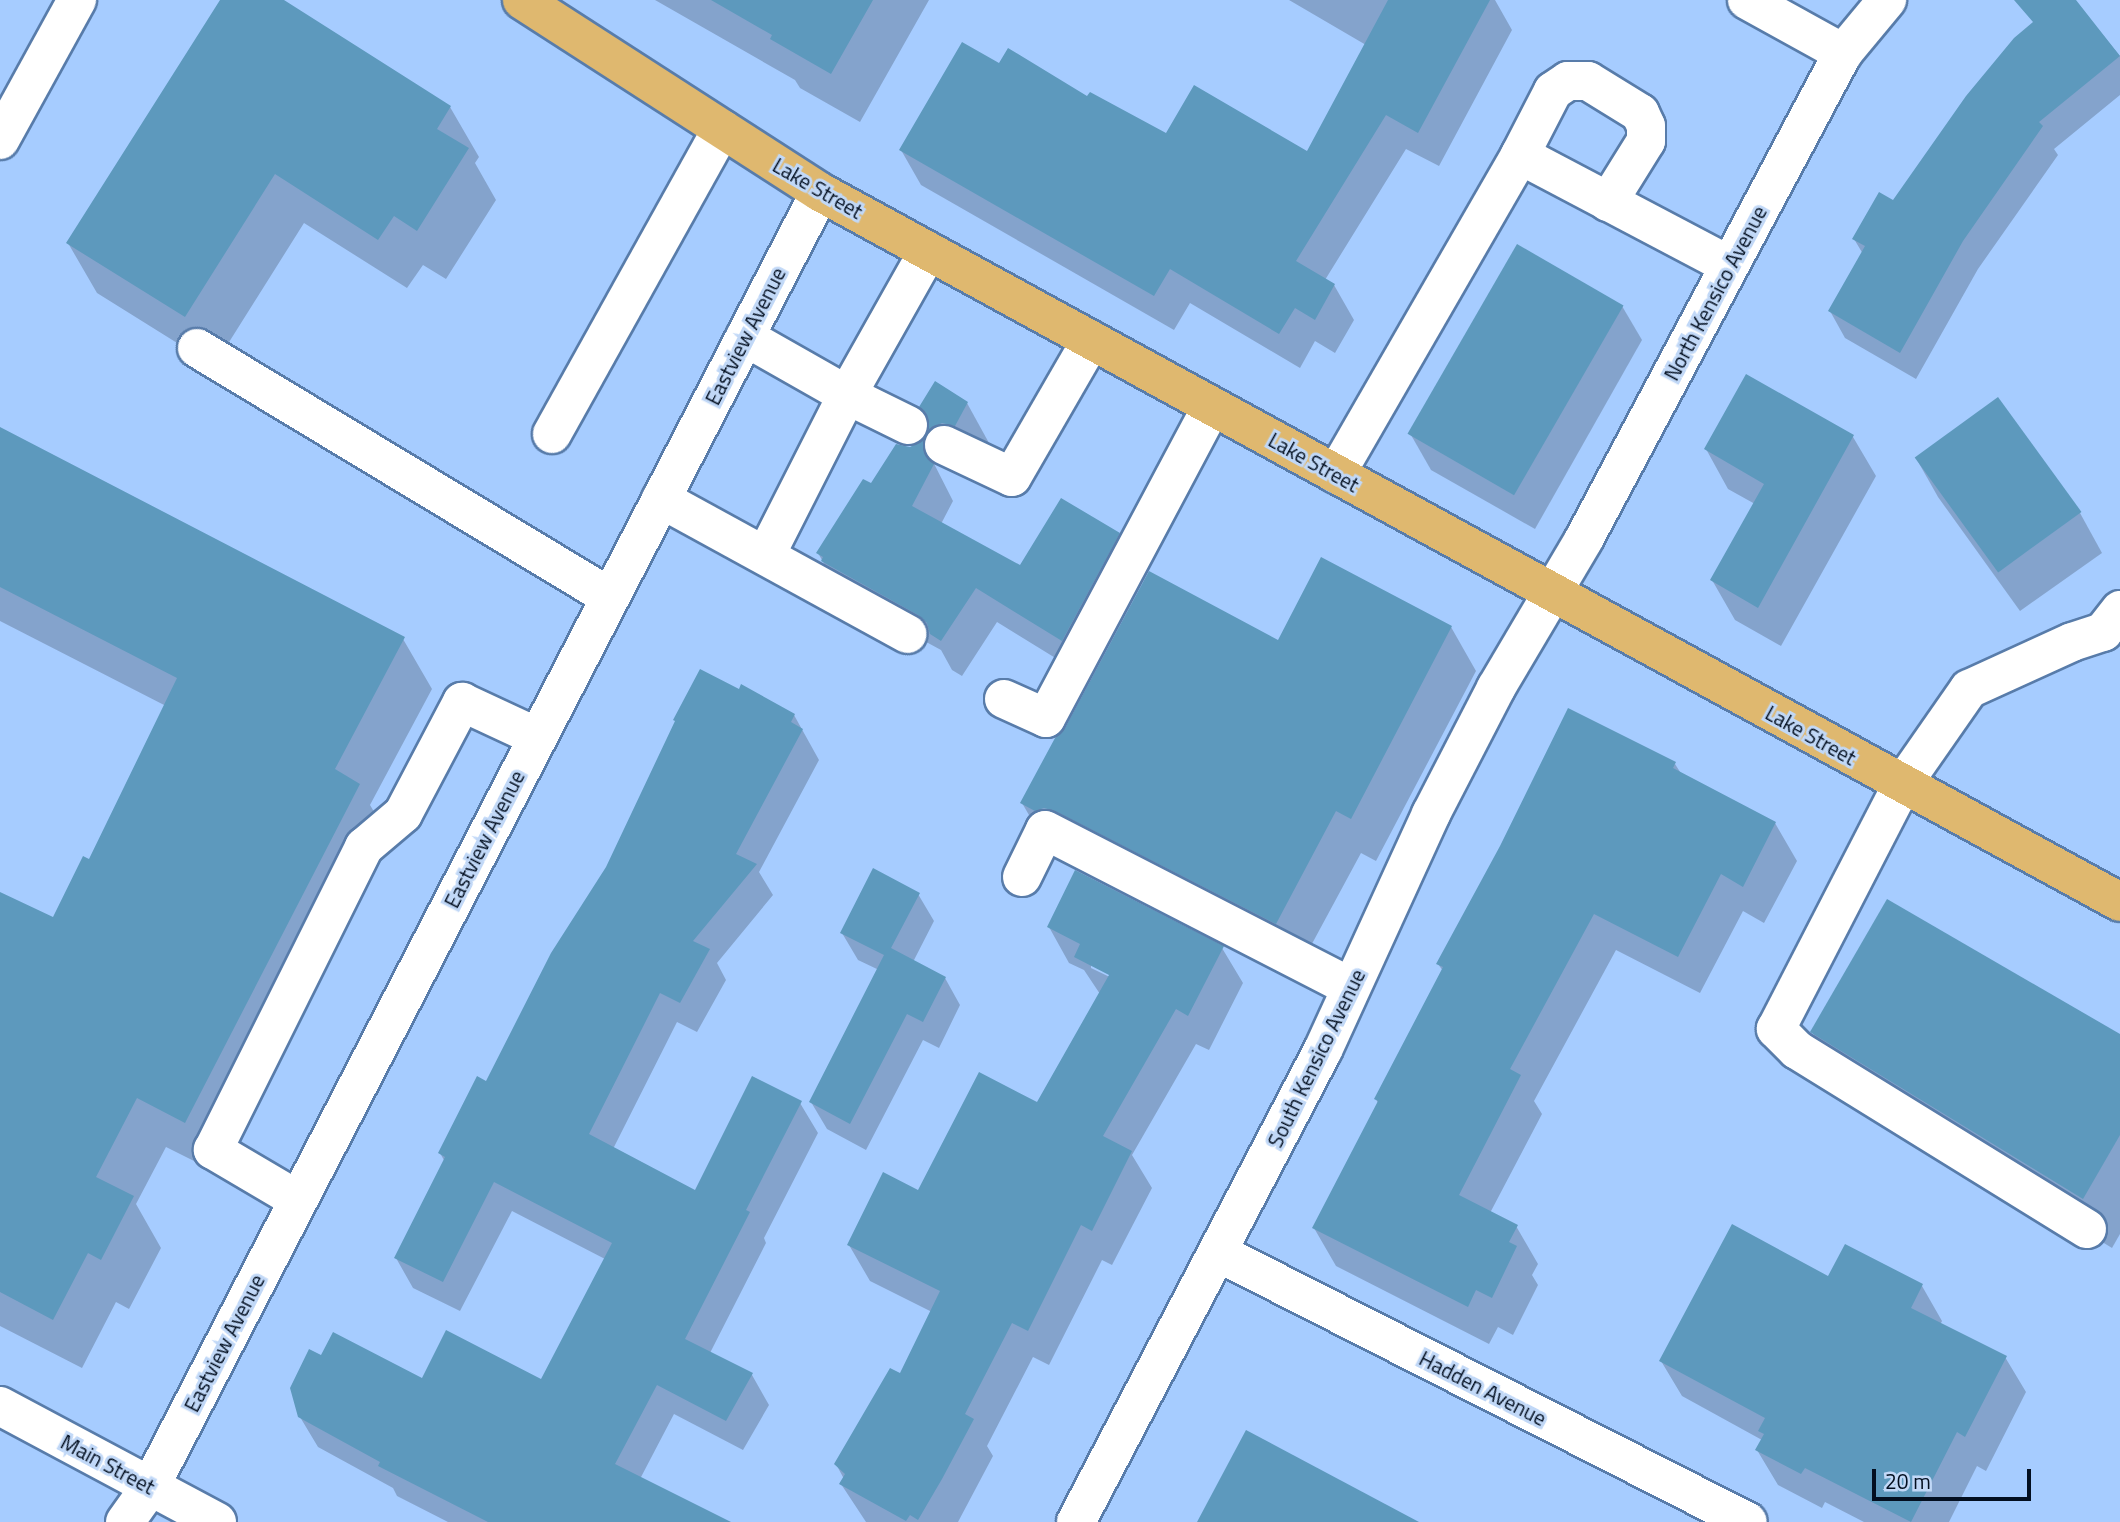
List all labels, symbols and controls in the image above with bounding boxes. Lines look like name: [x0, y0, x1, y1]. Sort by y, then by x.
street label: Lake Street: [769, 152, 867, 224]
street label: North Kensico Avenue: [1658, 201, 1772, 385]
street label: Eastview Avenue: [700, 263, 790, 409]
street label: Lake Street: [1264, 427, 1364, 497]
street label: Lake Street: [1761, 700, 1861, 770]
street label: Eastview Avenue: [439, 766, 529, 912]
street label: South Kensico Avenue: [1262, 965, 1370, 1151]
street label: Eastview Avenue: [179, 1270, 269, 1416]
street label: Hadden Avenue: [1415, 1345, 1551, 1431]
street label: Main Street: [57, 1429, 159, 1499]
scale bar: [1875, 1456, 2034, 1500]
text: 20 m: [1885, 1465, 1931, 1497]

